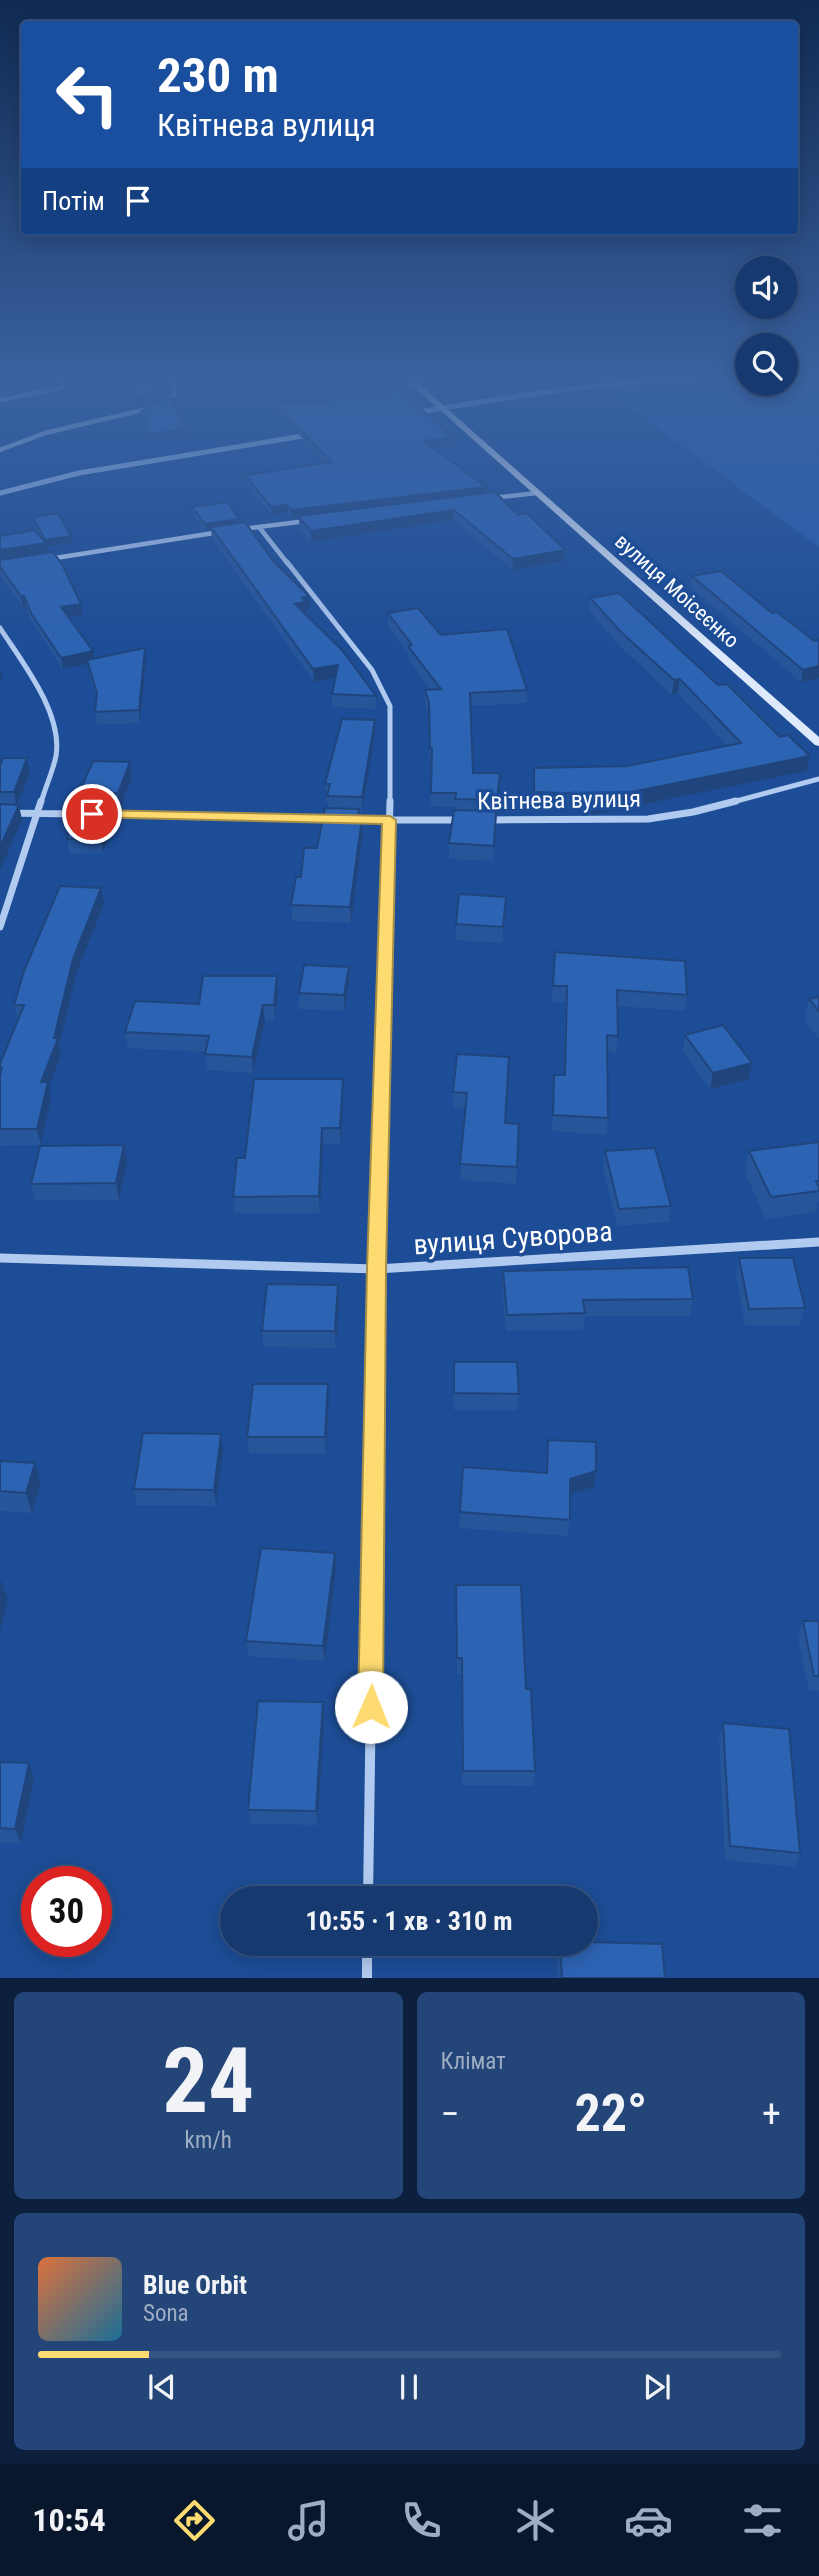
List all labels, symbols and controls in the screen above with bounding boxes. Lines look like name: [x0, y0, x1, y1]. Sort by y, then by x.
text: 230 m: [157, 47, 279, 104]
icon: left: [42, 49, 133, 140]
text: Квітнева вулиця: [157, 106, 376, 144]
icon: arrive: [119, 182, 157, 220]
text: Потім: [42, 186, 105, 216]
map controls: [735, 256, 798, 396]
button: sound: [735, 256, 798, 319]
button: search: [735, 333, 798, 396]
street label: вулиця Моісеєнко: [610, 529, 744, 653]
pin: [62, 784, 122, 844]
street label: Квітнева вулиця: [477, 785, 641, 815]
icon: arrive: [73, 795, 111, 833]
street label: вулиця Суворова: [412, 1215, 614, 1261]
position arrow: [334, 1670, 408, 1744]
speed limit sign: 30: [21, 1866, 112, 1957]
text: 10:55 · 1 хв · 310 m: [306, 1906, 512, 1936]
text: 24: [162, 2028, 254, 2134]
text: Клімат: [441, 2048, 506, 2075]
text: 22°: [574, 2083, 647, 2144]
text: −: [441, 2092, 460, 2136]
text: +: [762, 2092, 781, 2136]
text: km/h: [185, 2127, 232, 2154]
text: Blue Orbit: [143, 2270, 247, 2300]
text: Sona: [143, 2300, 189, 2327]
icon: previous: [143, 2368, 181, 2406]
icon: pause: [390, 2368, 428, 2406]
icon: next: [638, 2368, 676, 2406]
icon: directions: [170, 2496, 219, 2545]
icon: music: [284, 2496, 333, 2545]
icon: phone: [397, 2496, 446, 2545]
icon: climate: [511, 2496, 560, 2545]
icon: car: [624, 2496, 673, 2545]
icon: filters: [738, 2496, 787, 2545]
text: 10:54: [32, 2501, 106, 2539]

